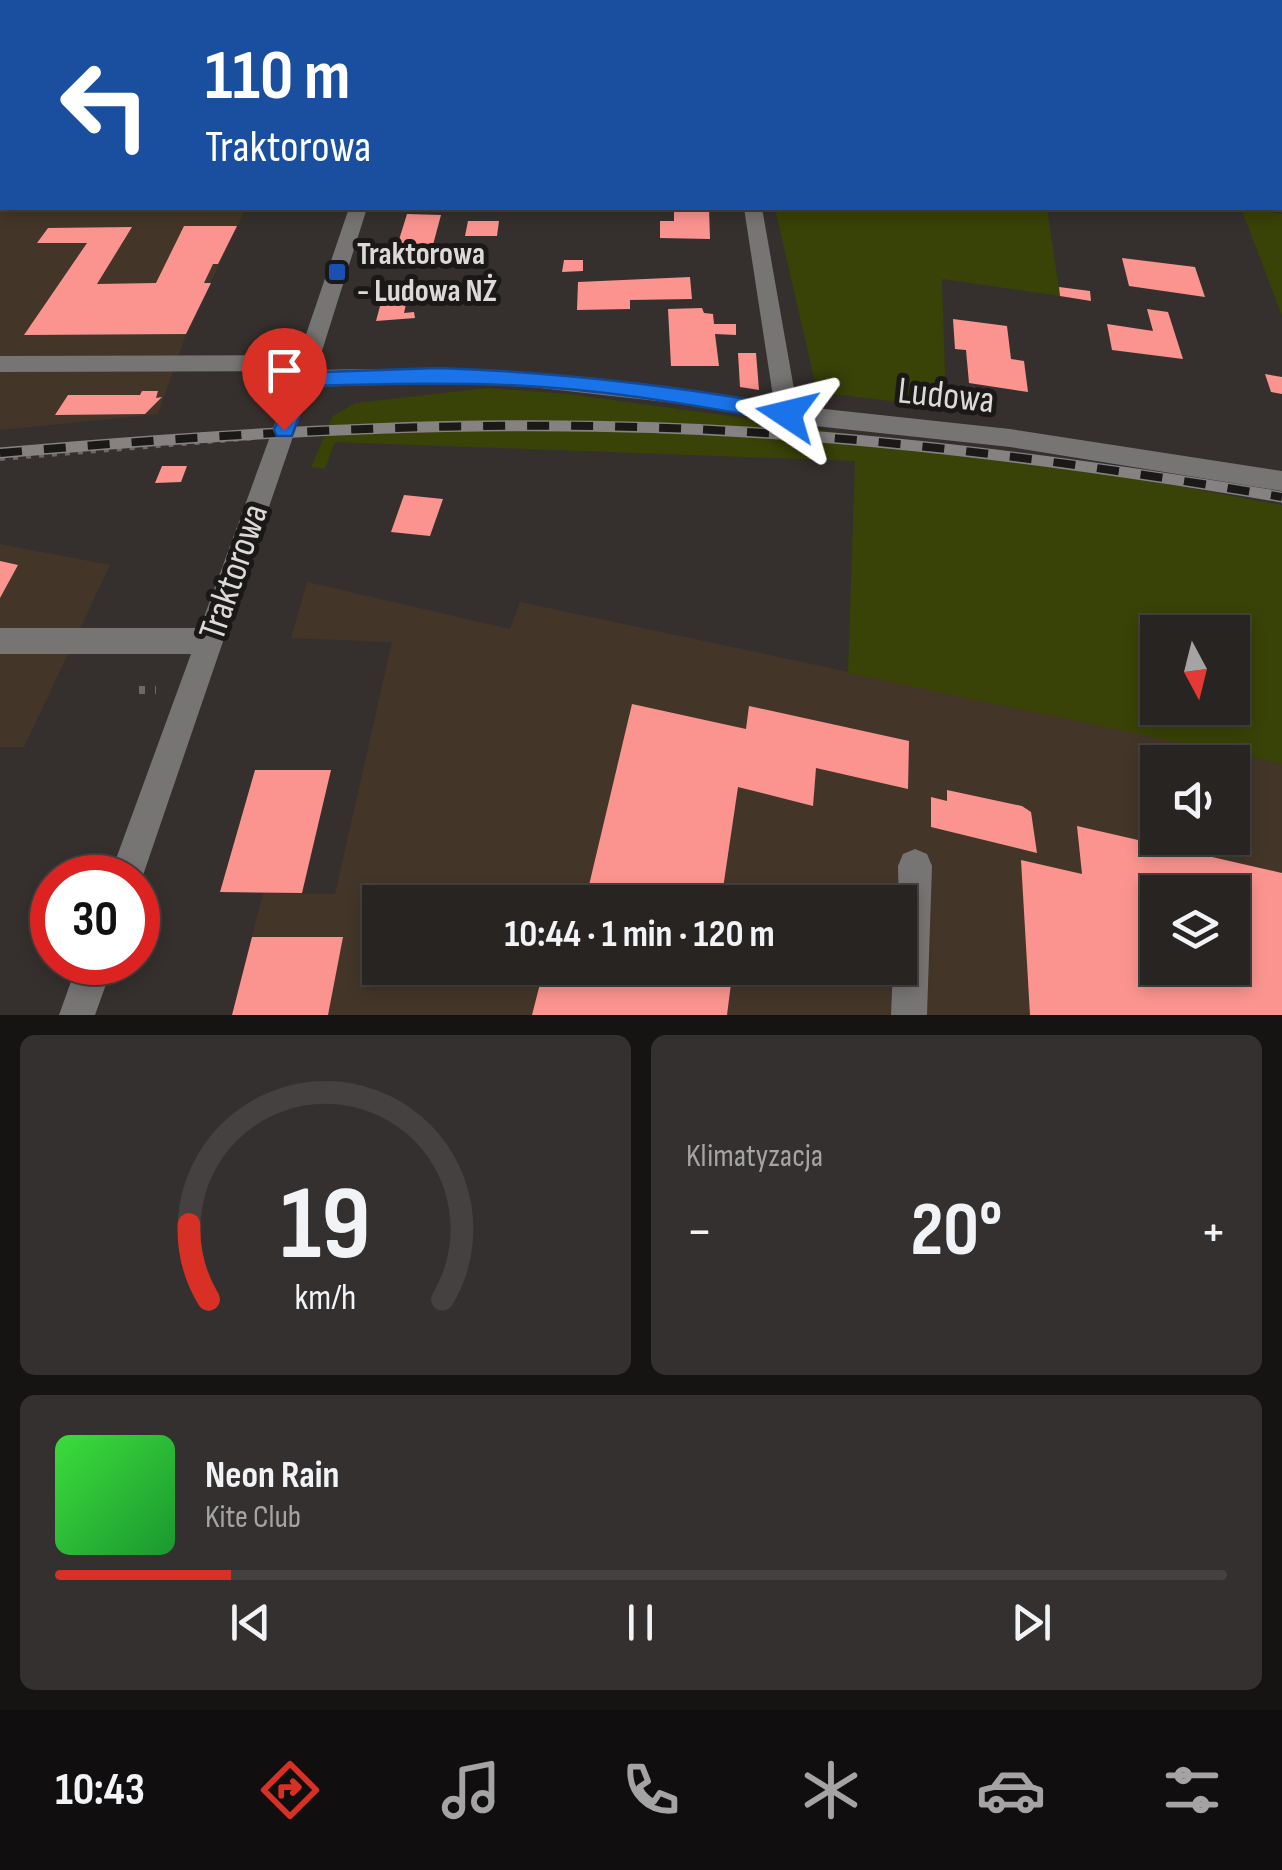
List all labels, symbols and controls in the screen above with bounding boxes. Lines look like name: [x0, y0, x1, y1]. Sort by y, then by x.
text: 110 m: [205, 35, 351, 119]
icon: left: [40, 40, 170, 170]
text: Traktorowa: [205, 120, 371, 175]
place label: Traktorowa - Ludowa NŻ: [357, 235, 497, 311]
marker: Traktorowa - Ludowa NŻ: [326, 261, 348, 283]
pin: [242, 328, 327, 431]
icon: arrive: [257, 343, 312, 398]
position arrow: [735, 362, 839, 466]
street label: Ludowa: [895, 369, 997, 423]
street label: Traktorowa: [190, 498, 278, 646]
north arrow: [1140, 615, 1250, 725]
map controls: [1140, 615, 1250, 985]
button: sound: [1140, 745, 1250, 855]
speed limit sign: 30: [30, 855, 160, 985]
button: layers: [1140, 875, 1250, 985]
text: 10:44 · 1 min · 120 m: [504, 912, 775, 957]
text: Klimatyzacja: [686, 1137, 823, 1176]
text: 19: [280, 1163, 371, 1288]
text: 20°: [910, 1186, 1003, 1277]
text: −: [686, 1199, 713, 1266]
text: +: [1200, 1199, 1227, 1266]
text: km/h: [295, 1277, 356, 1320]
text: Neon Rain: [205, 1453, 339, 1498]
text: Kite Club: [205, 1498, 301, 1537]
icon: previous: [223, 1595, 278, 1650]
icon: pause: [613, 1595, 668, 1650]
icon: next: [1004, 1595, 1059, 1650]
icon: directions: [255, 1755, 325, 1825]
icon: music: [436, 1755, 506, 1825]
icon: phone: [616, 1755, 686, 1825]
icon: climate: [796, 1755, 866, 1825]
icon: car: [976, 1755, 1046, 1825]
icon: filters: [1157, 1755, 1227, 1825]
text: 10:43: [55, 1763, 145, 1818]

